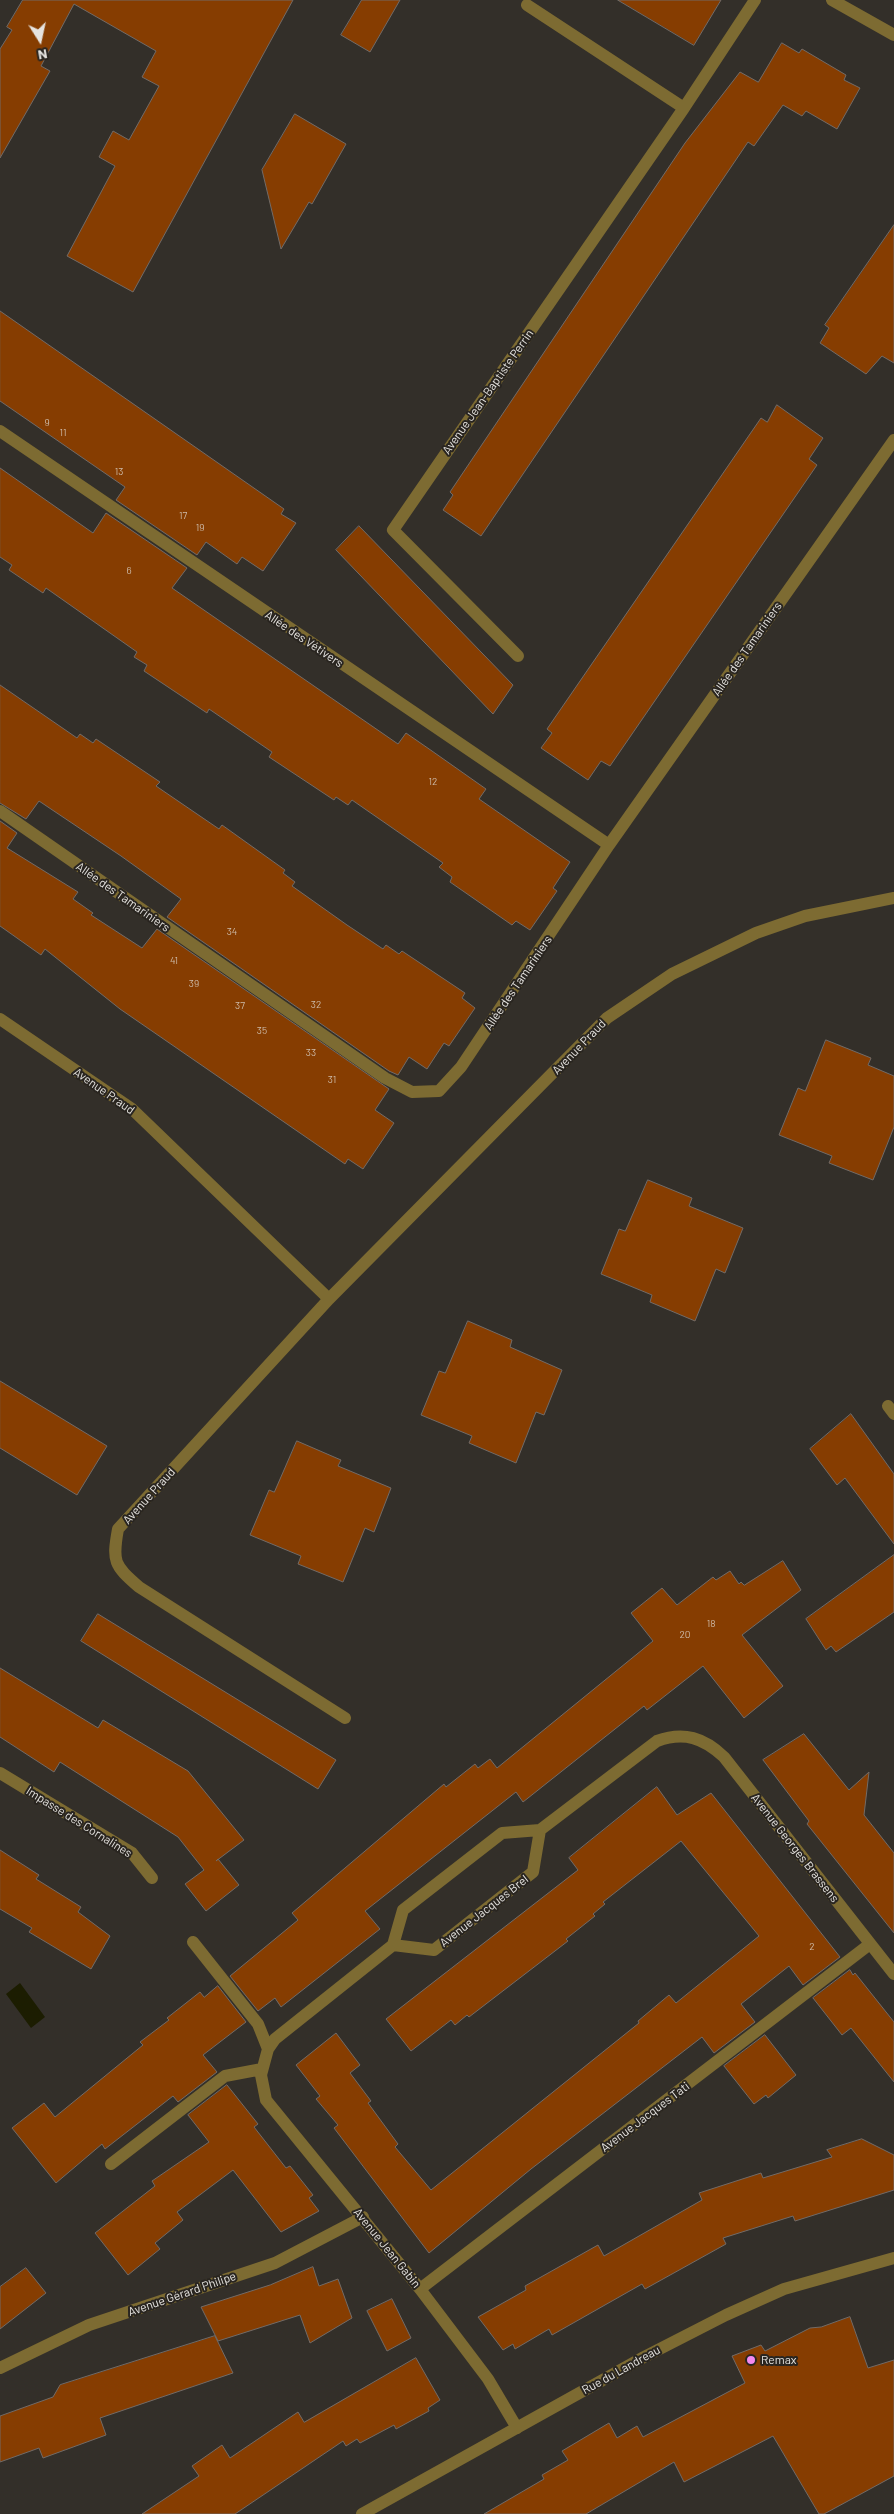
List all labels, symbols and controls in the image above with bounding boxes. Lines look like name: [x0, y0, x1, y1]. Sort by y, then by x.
north arrow: [15, 15, 65, 65]
text: N: [37, 46, 49, 64]
street label: Avenue Jean-Baptiste Perrin: [439, 327, 537, 457]
house number: 9: [44, 417, 50, 429]
house number: 11: [59, 427, 67, 439]
house number: 13: [115, 466, 123, 478]
house number: 17: [179, 510, 187, 522]
house number: 19: [196, 522, 204, 534]
house number: 6: [126, 565, 132, 577]
street label: Allée des Tamariniers: [709, 599, 785, 699]
street label: Allée des Vétivers: [262, 608, 346, 670]
house number: 12: [429, 776, 437, 788]
street label: Allée des Tamariniers: [73, 859, 173, 935]
house number: 34: [227, 926, 237, 938]
street label: Allée des Tamariniers: [481, 933, 555, 1033]
house number: 41: [170, 955, 178, 967]
house number: 39: [189, 978, 199, 990]
house number: 32: [311, 999, 321, 1011]
house number: 37: [235, 1000, 245, 1012]
street label: Avenue Praud: [549, 1016, 609, 1078]
house number: 35: [257, 1025, 267, 1037]
house number: 33: [306, 1047, 316, 1059]
street label: Avenue Praud: [71, 1065, 137, 1117]
house number: 31: [328, 1074, 336, 1086]
street label: Avenue Praud: [120, 1465, 178, 1527]
house number: 18: [707, 1618, 715, 1630]
house number: 20: [679, 1629, 691, 1641]
street label: Impasse des Cornalines: [23, 1784, 135, 1860]
street label: Avenue Georges Brassens: [748, 1791, 842, 1905]
street label: Avenue Jacques Brel: [437, 1872, 531, 1950]
house number: 2: [809, 1941, 815, 1953]
street label: Avenue Jacques Tati: [598, 2079, 692, 2155]
street label: Avenue Jean Gabin: [350, 2205, 424, 2291]
street label: Avenue Gérard Philipe: [126, 2269, 238, 2319]
street label: Rue du Landreau: [579, 2343, 663, 2397]
place label: Remax: [761, 2353, 796, 2367]
marker: Remax: [745, 2354, 757, 2366]

